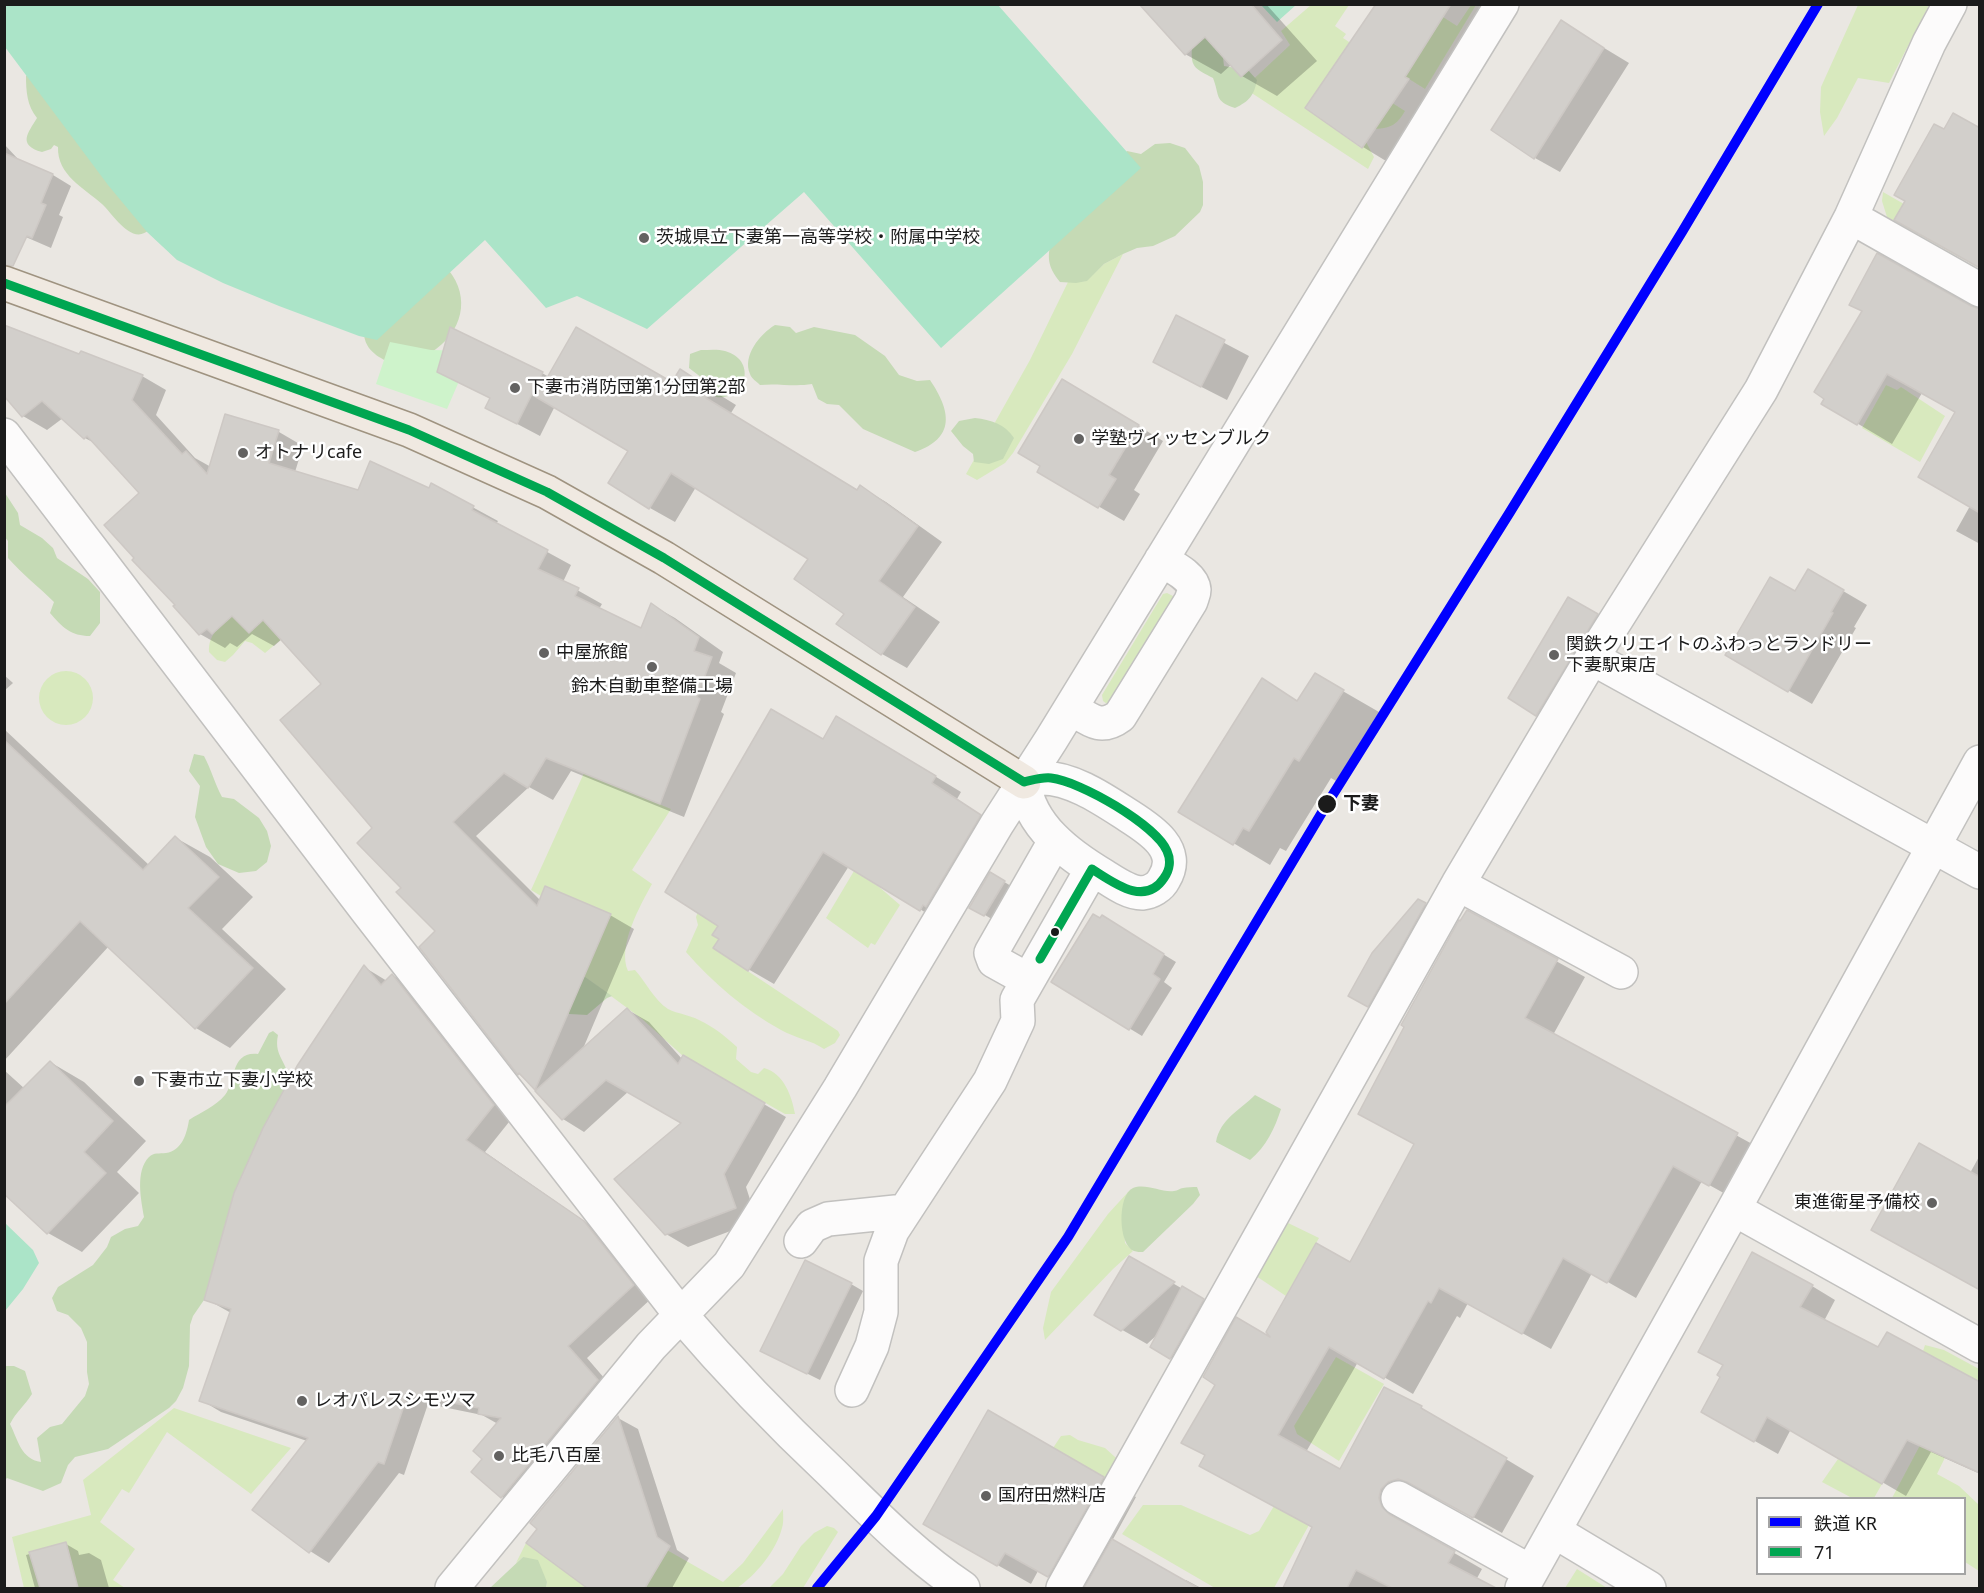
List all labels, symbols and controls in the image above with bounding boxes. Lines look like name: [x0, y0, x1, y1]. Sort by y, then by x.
place label: 茨城県立下妻第一高等学校・附属中学校: [656, 227, 980, 249]
marker: 茨城県立下妻第一高等学校・附属中学校: [637, 231, 651, 245]
place label: 下妻市消防団第1分団第2部: [527, 377, 746, 399]
marker: 下妻市消防団第1分団第2部: [508, 381, 522, 395]
place label: 学塾ヴィッセンブルク: [1091, 428, 1271, 450]
marker: 学塾ヴィッセンブルク: [1072, 432, 1086, 446]
place label: オトナリcafe: [255, 442, 362, 464]
marker: オトナリcafe: [236, 446, 250, 460]
place label: 関鉄クリエイトのふわっとランドリー 下妻駅東店: [1566, 634, 1872, 676]
place label: 中屋旅館: [556, 642, 628, 664]
marker: 中屋旅館: [537, 646, 551, 660]
marker: 関鉄クリエイトのふわっとランドリー 下妻駅東店: [1547, 648, 1561, 662]
marker: 鈴木自動車整備工場: [645, 660, 659, 674]
place label: 鈴木自動車整備工場: [571, 676, 733, 698]
marker: 下妻: [1316, 793, 1338, 815]
place label: 下妻: [1343, 793, 1379, 815]
unlabelled marker: [1049, 926, 1061, 938]
place label: 下妻市立下妻小学校: [151, 1070, 313, 1092]
marker: 下妻市立下妻小学校: [132, 1074, 146, 1088]
place label: 東進衛星予備校: [1794, 1192, 1920, 1214]
marker: 東進衛星予備校: [1925, 1196, 1939, 1210]
place label: レオパレスシモツマ: [314, 1390, 476, 1412]
marker: レオパレスシモツマ: [295, 1394, 309, 1408]
place label: 比毛八百屋: [511, 1445, 601, 1467]
marker: 比毛八百屋: [492, 1449, 506, 1463]
place label: 国府田燃料店: [998, 1485, 1106, 1507]
marker: 国府田燃料店: [979, 1489, 993, 1503]
legend: [1756, 1497, 1966, 1575]
text: 鉄道 KR: [1814, 1511, 1877, 1535]
text: 71: [1814, 1540, 1835, 1564]

